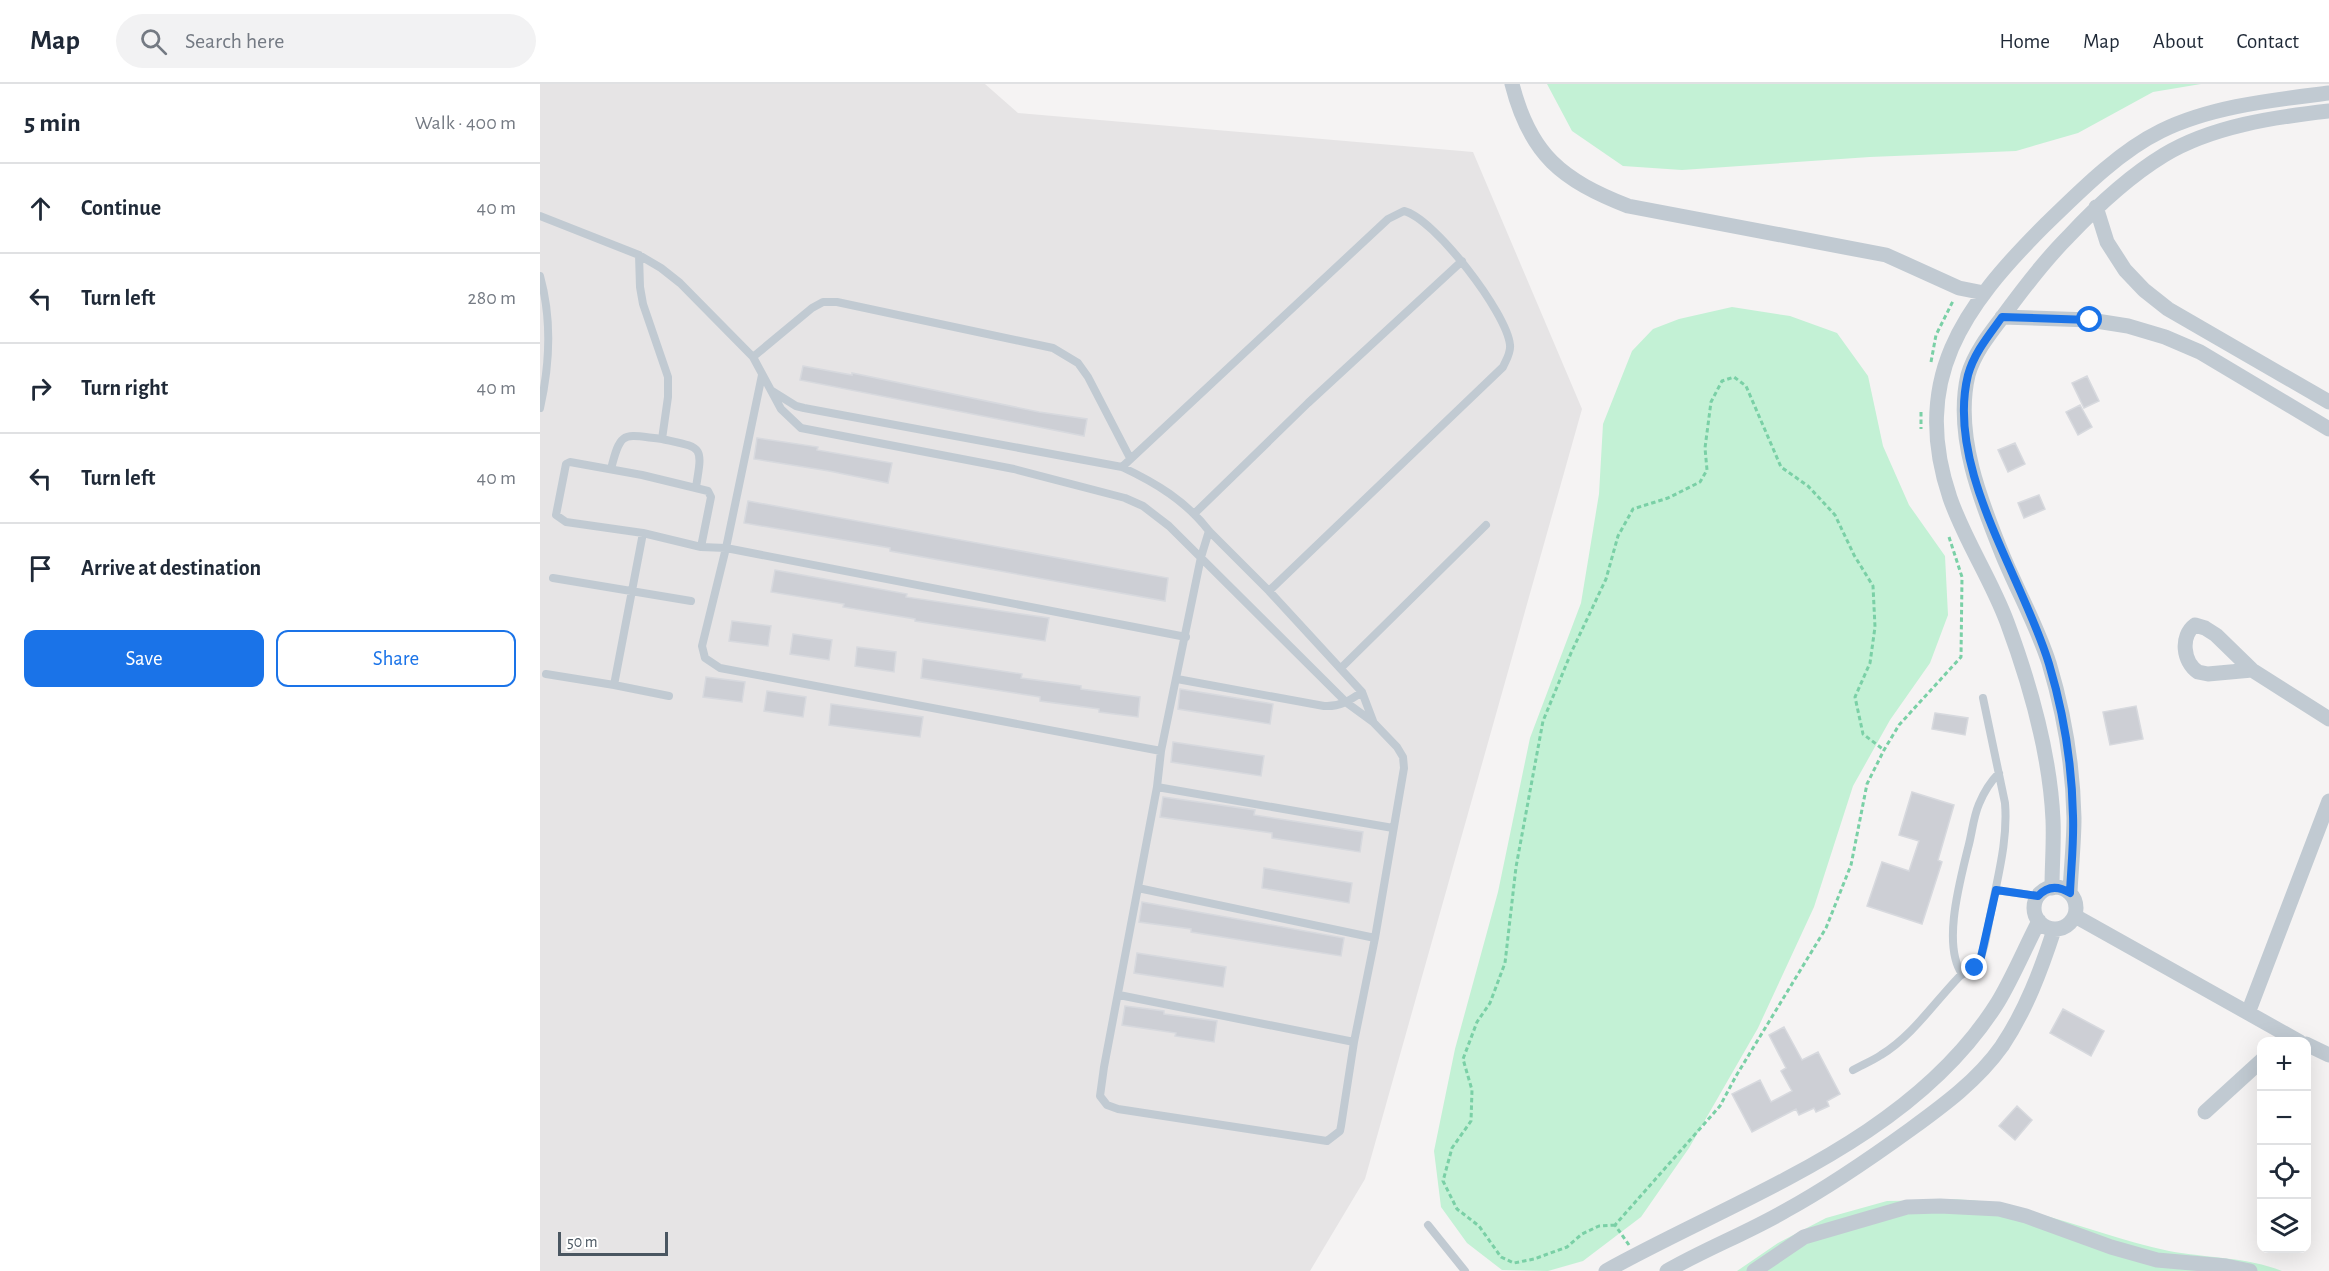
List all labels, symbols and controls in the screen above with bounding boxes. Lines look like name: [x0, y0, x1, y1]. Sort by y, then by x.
search box: [116, 14, 536, 68]
icon: search: [137, 25, 170, 58]
text: Map: [30, 27, 80, 55]
text: Search here: [185, 30, 284, 52]
text: Home: [1999, 31, 2050, 52]
text: Map: [2083, 31, 2120, 52]
text: About: [2153, 31, 2203, 52]
text: Contact: [2236, 31, 2299, 52]
text: 5 min: [24, 110, 81, 136]
text: Walk · 400 m: [415, 113, 516, 133]
icon: ahead: [24, 192, 57, 225]
text: Continue: [81, 197, 161, 219]
text: 40 m: [477, 198, 516, 218]
icon: left: [24, 282, 57, 315]
text: Turn left: [81, 287, 155, 309]
text: 280 m: [468, 288, 516, 308]
route start: [2076, 306, 2102, 332]
icon: right: [24, 372, 57, 405]
text: Turn right: [81, 377, 168, 399]
text: 40 m: [477, 378, 516, 398]
icon: left: [24, 462, 57, 495]
text: Turn left: [81, 467, 155, 489]
text: 40 m: [477, 468, 516, 488]
icon: arrive: [24, 552, 57, 585]
text: Arrive at destination: [81, 557, 261, 579]
button: Save: [24, 630, 264, 687]
button: Share: [276, 630, 516, 687]
route end: [1961, 954, 1987, 980]
map controls: [2257, 1037, 2311, 1253]
button: +: [2257, 1037, 2311, 1091]
button: −: [2257, 1091, 2311, 1145]
button: locate: [2257, 1145, 2311, 1199]
button: layers: [2257, 1199, 2311, 1253]
scale bar: [558, 1229, 668, 1256]
text: 50 m: [567, 1234, 598, 1250]

